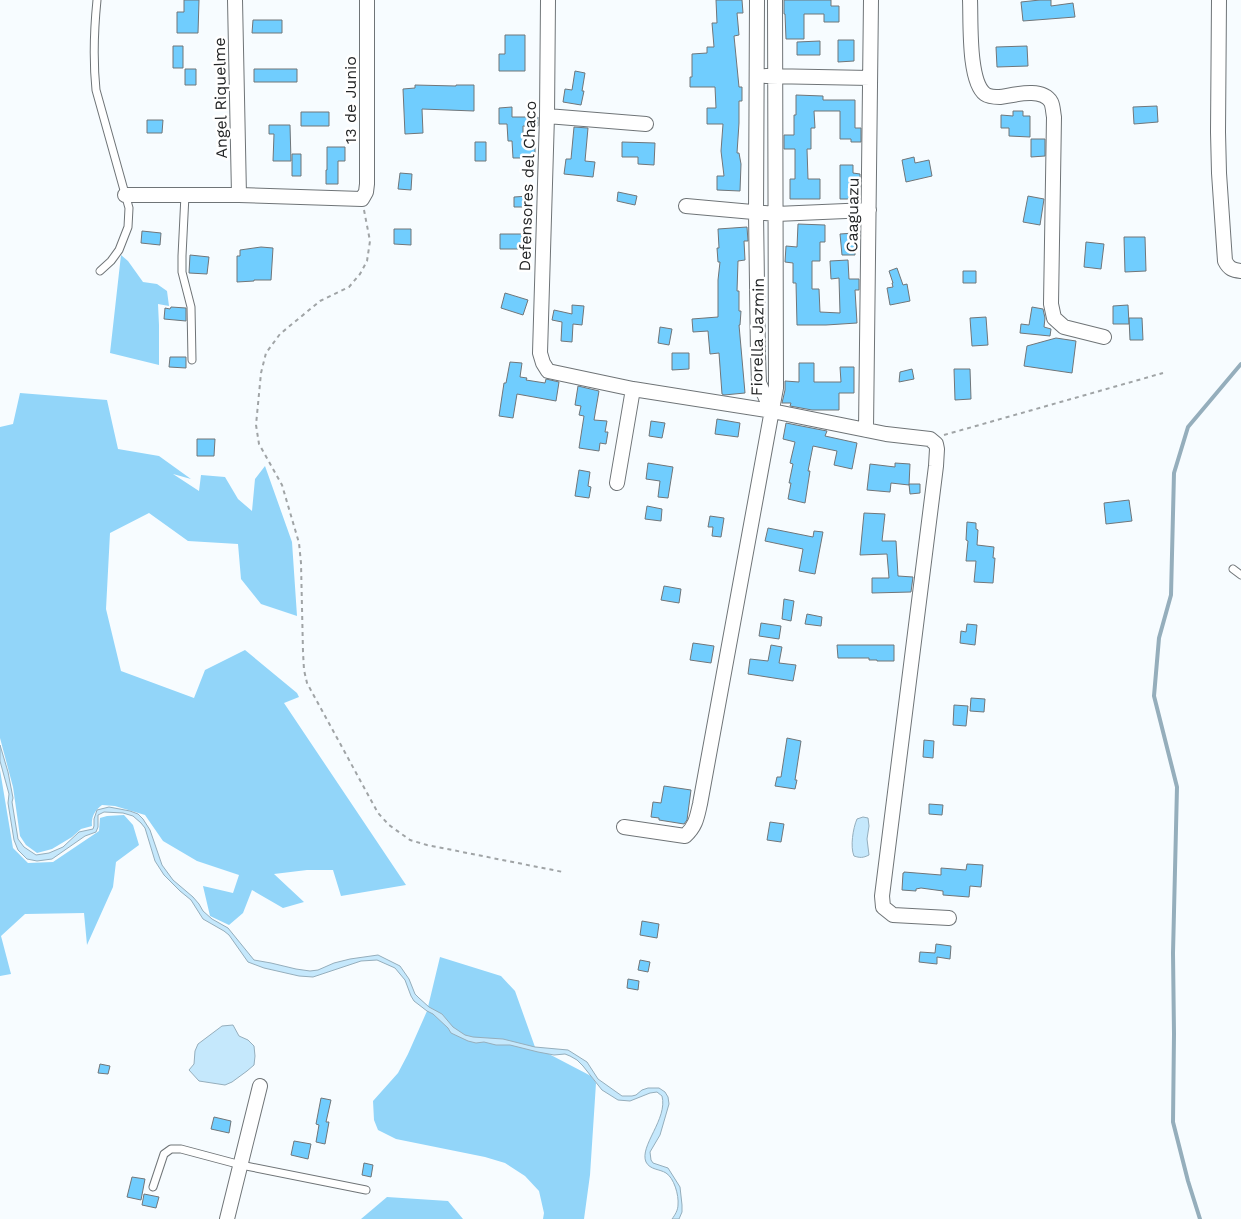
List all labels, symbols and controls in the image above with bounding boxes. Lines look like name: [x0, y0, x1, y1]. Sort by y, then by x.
street label: Angel Riquelme: [210, 37, 231, 159]
street label: 13 de Junio: [341, 56, 360, 144]
street label: Defensores del Chaco: [515, 100, 540, 272]
street label: Caaguazu: [842, 177, 863, 253]
street label: Fiorella Jazmin: [747, 278, 768, 396]

